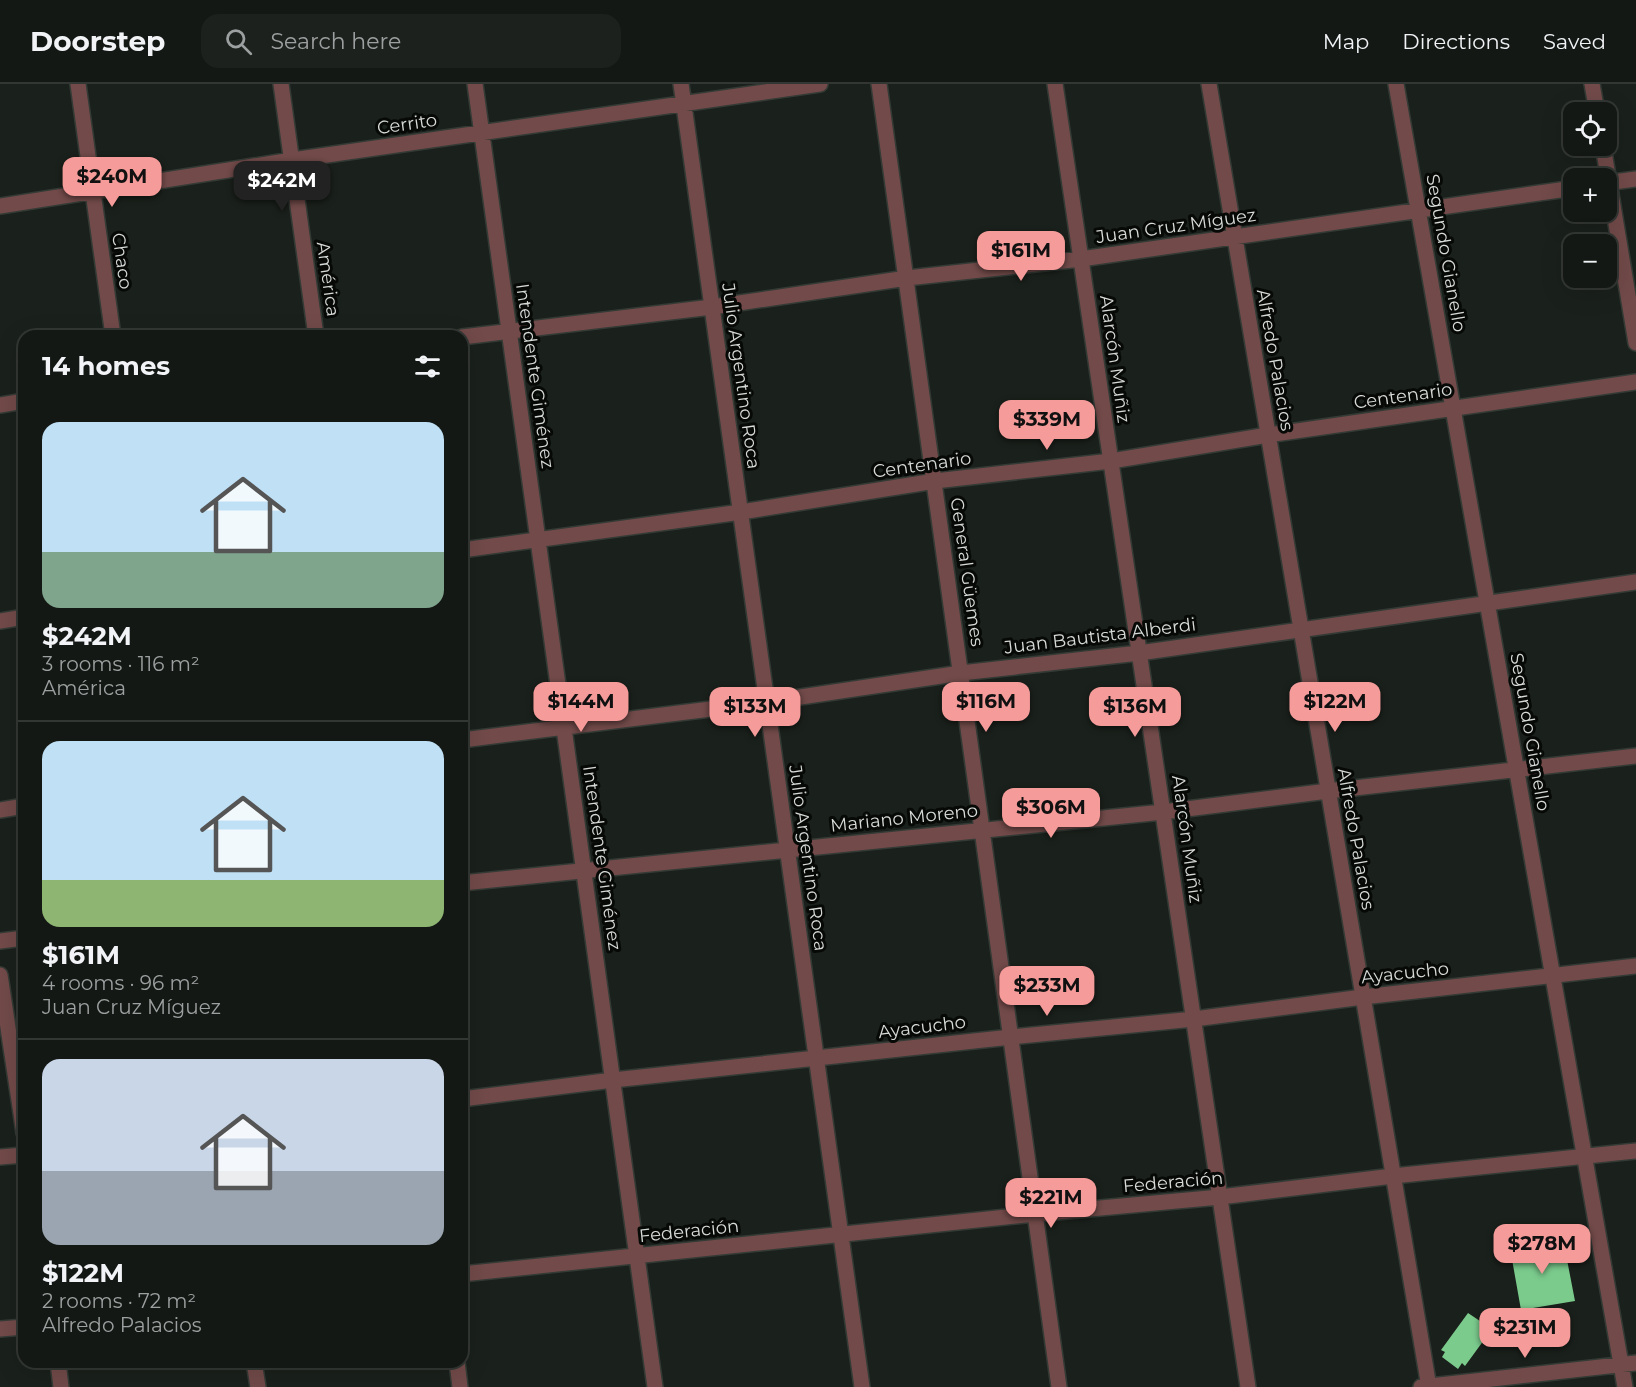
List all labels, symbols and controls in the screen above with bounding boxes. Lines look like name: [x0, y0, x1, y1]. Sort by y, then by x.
search box: [201, 14, 621, 68]
text: Doorstep: [30, 24, 165, 58]
icon: search: [222, 25, 255, 58]
text: Search here: [270, 28, 401, 55]
text: Map: [1323, 29, 1369, 54]
text: Directions: [1402, 29, 1510, 54]
text: Saved: [1543, 29, 1606, 54]
map controls: [1563, 102, 1617, 288]
button: locate: [1563, 102, 1617, 156]
street label: Cerrito: [376, 109, 438, 139]
pin: $240M: [70, 157, 154, 208]
pin: $242M: [240, 161, 324, 212]
text: $240M: [77, 164, 147, 188]
text: $242M: [247, 168, 317, 192]
button: +: [1563, 168, 1617, 222]
street label: Segundo Gianello: [1421, 172, 1471, 334]
street label: Juan Cruz Míguez: [1094, 204, 1257, 248]
street label: Chaco: [107, 231, 137, 291]
pin: $161M: [979, 231, 1063, 282]
button: −: [1563, 234, 1617, 288]
text: $161M: [991, 238, 1051, 262]
street label: América: [312, 240, 344, 318]
street label: Julio Argentino Roca: [717, 281, 765, 470]
street label: Intendente Giménez: [511, 282, 559, 470]
street label: Alfredo Palacios: [1252, 287, 1298, 433]
street label: Alarcón Muñiz: [1095, 294, 1135, 424]
text: 14 homes: [42, 350, 170, 382]
icon: filters: [411, 350, 444, 383]
street label: Centenario: [1352, 378, 1454, 414]
pin: $339M: [1005, 400, 1089, 451]
text: $339M: [1013, 407, 1081, 431]
street label: Centenario: [871, 447, 973, 483]
icon: home: [189, 461, 297, 569]
street label: General Güemes: [946, 496, 988, 648]
street label: Juan Bautista Alberdi: [1002, 613, 1197, 659]
text: $242M: [42, 620, 132, 652]
street label: Segundo Gianello: [1505, 651, 1555, 813]
text: 3 rooms · 116 m²: [42, 652, 200, 676]
text: América: [42, 676, 126, 700]
pin: $144M: [539, 682, 623, 733]
pin: $116M: [944, 682, 1028, 733]
pin: $122M: [1293, 682, 1377, 733]
pin: $133M: [713, 687, 797, 738]
pin: $136M: [1093, 687, 1177, 738]
text: $144M: [547, 689, 615, 713]
text: $116M: [956, 689, 1016, 713]
text: $122M: [1303, 689, 1367, 713]
text: $133M: [723, 694, 787, 718]
text: $136M: [1103, 694, 1167, 718]
street label: Julio Argentino Roca: [784, 763, 832, 952]
street label: Intendente Giménez: [578, 764, 626, 952]
street label: Alfredo Palacios: [1333, 766, 1379, 912]
street label: Alarcón Muñiz: [1167, 774, 1207, 904]
icon: home: [189, 780, 297, 888]
pin: $306M: [1009, 788, 1093, 839]
text: $306M: [1016, 795, 1086, 819]
street label: Mariano Moreno: [829, 799, 979, 837]
text: $161M: [42, 939, 120, 971]
street label: Ayacucho: [1360, 957, 1450, 989]
pin: $233M: [1005, 966, 1089, 1017]
text: 4 rooms · 96 m²: [42, 971, 199, 995]
text: $233M: [1013, 973, 1081, 997]
text: Juan Cruz Míguez: [42, 995, 221, 1019]
street label: Ayacucho: [877, 1011, 967, 1043]
icon: home: [189, 1098, 297, 1206]
street label: Federación: [1122, 1167, 1224, 1197]
pin: $221M: [1009, 1178, 1093, 1229]
text: $221M: [1019, 1185, 1083, 1209]
street label: Federación: [638, 1215, 740, 1247]
pin: $278M: [1500, 1224, 1584, 1275]
text: $278M: [1508, 1231, 1576, 1255]
text: $122M: [42, 1257, 124, 1289]
text: 2 rooms · 72 m²: [42, 1289, 196, 1313]
pin: $231M: [1483, 1308, 1567, 1359]
text: Alfredo Palacios: [42, 1313, 202, 1337]
text: $231M: [1493, 1315, 1557, 1339]

